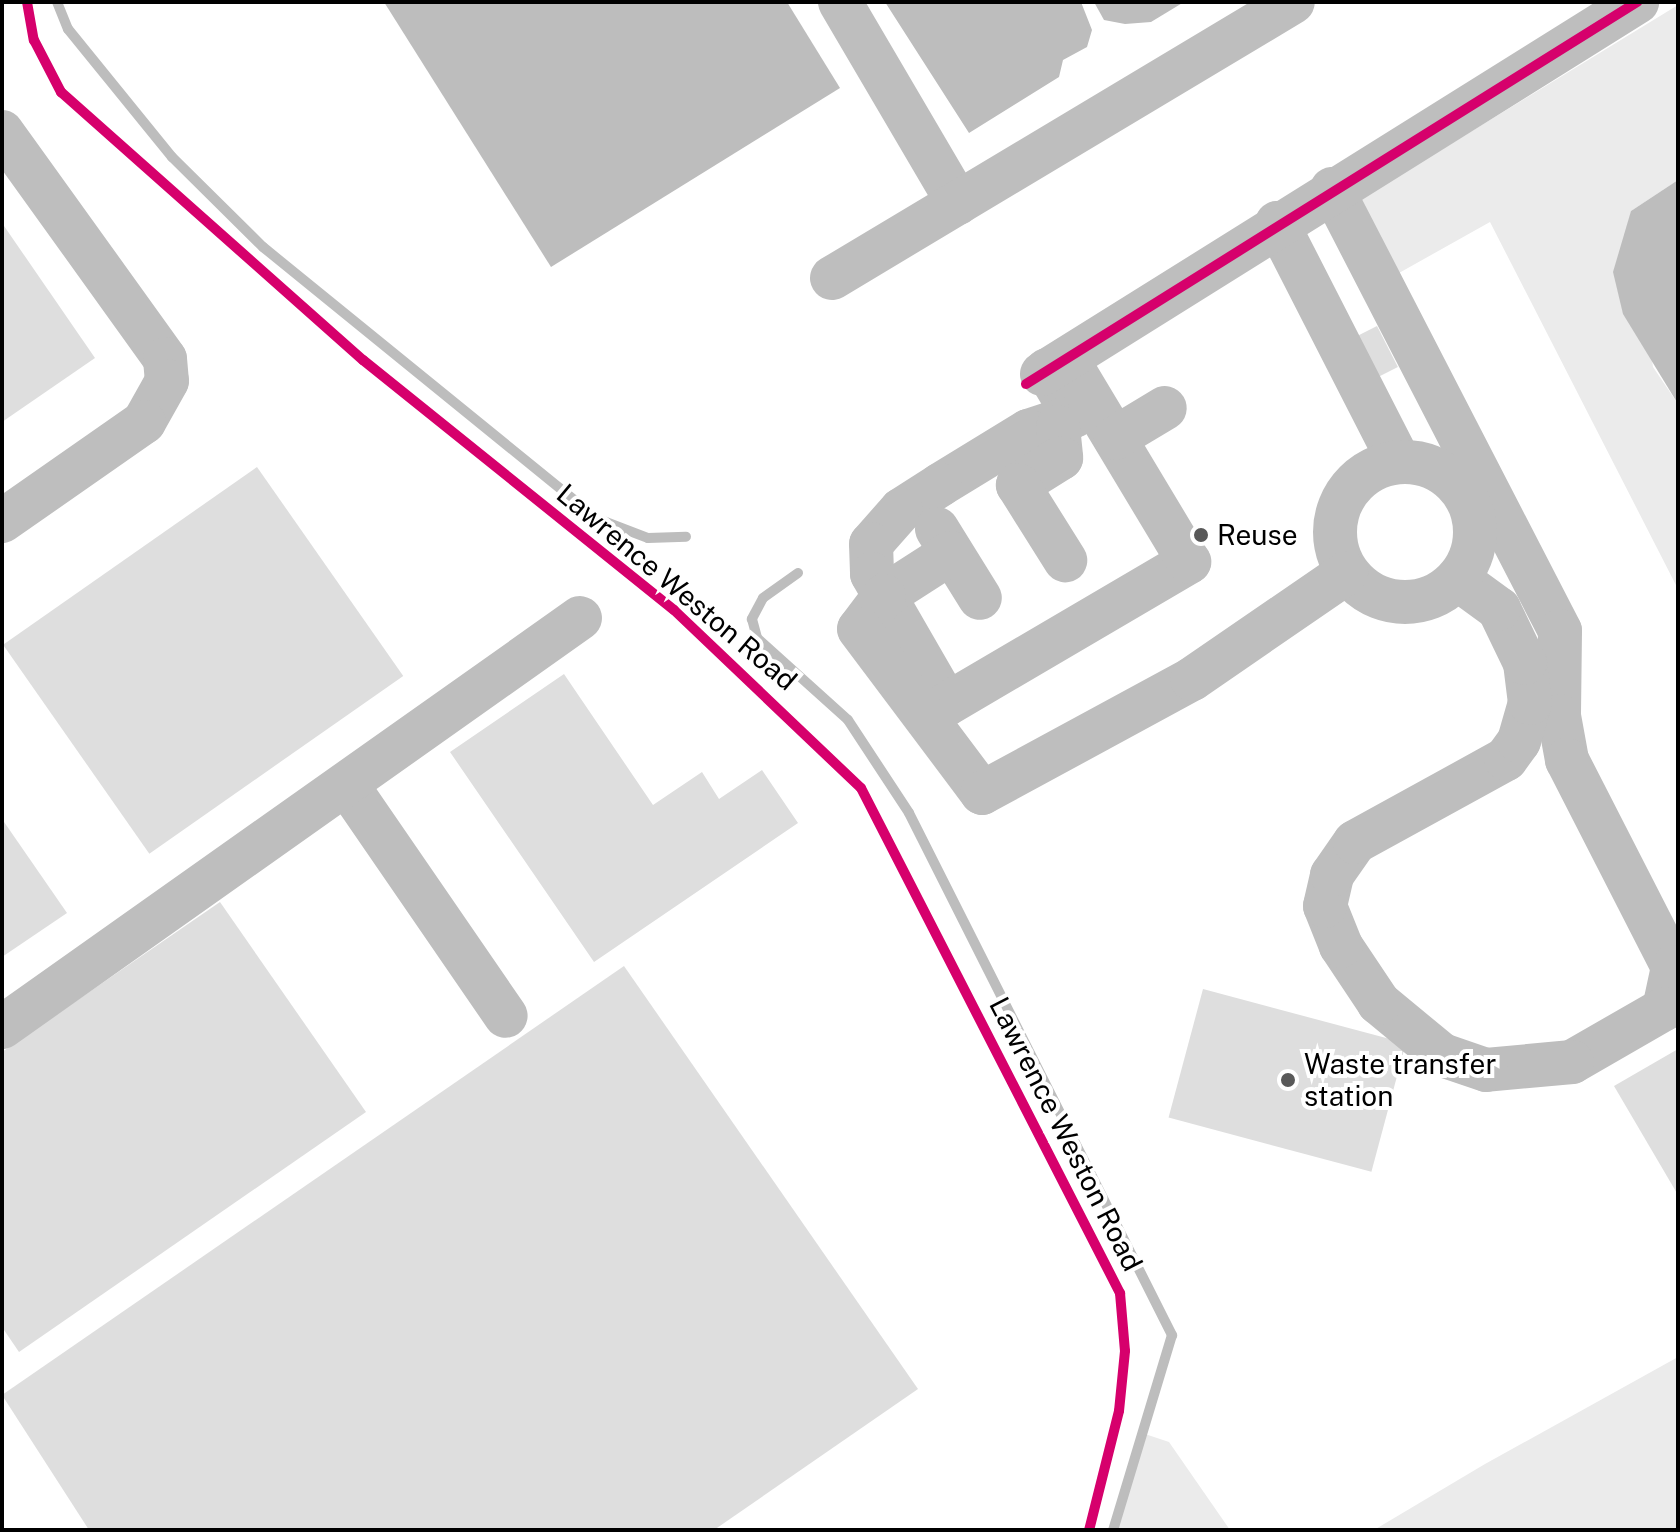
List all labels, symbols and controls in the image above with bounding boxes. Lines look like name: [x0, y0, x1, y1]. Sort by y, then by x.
street label: Lawrence Weston Road: [550, 477, 804, 697]
place label: Reuse: [1217, 518, 1298, 552]
marker: Reuse: [1192, 526, 1210, 544]
street label: Lawrence Weston Road: [982, 991, 1150, 1277]
place label: Waste transfer station: [1304, 1047, 1497, 1113]
marker: Waste transfer station: [1279, 1071, 1297, 1089]

